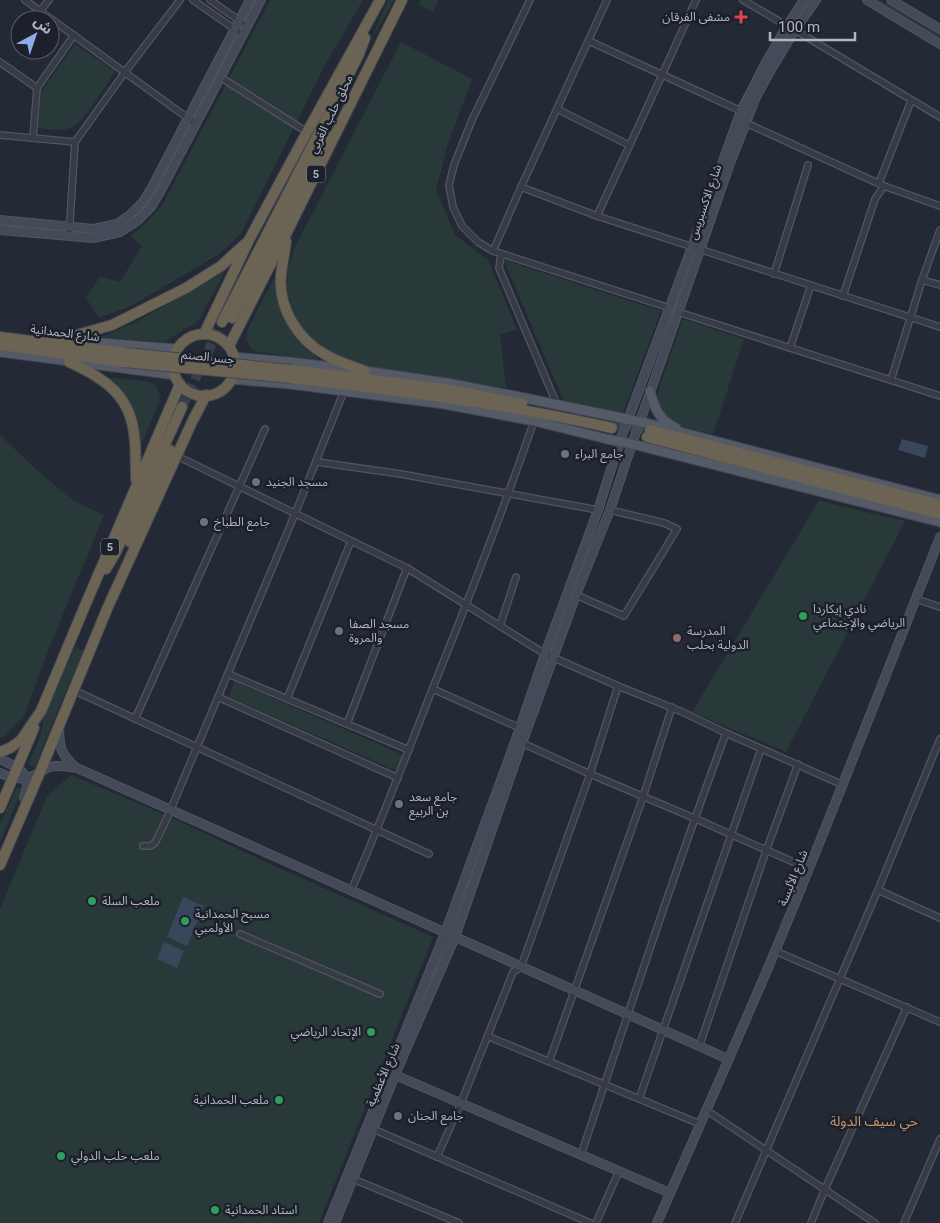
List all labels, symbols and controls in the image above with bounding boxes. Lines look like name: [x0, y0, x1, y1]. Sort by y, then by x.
north arrow: [10, 10, 60, 60]
place label: مشفى الفرقان: [662, 10, 730, 24]
marker: مشفى الفرقان: [734, 10, 748, 24]
scale bar: [770, 10, 855, 42]
text: ش: [31, 13, 56, 37]
text: 100 m: [778, 18, 820, 36]
street label: محلق حلب الغربي: [306, 72, 359, 157]
street label: شارع الاكسبريس: [686, 163, 726, 242]
road number: 5: [307, 165, 325, 182]
street label: شارع الحمدانية: [29, 322, 100, 346]
street label: جسر الصنم: [181, 347, 235, 369]
place label: جامع البراء: [575, 447, 624, 463]
marker: جامع البراء: [559, 448, 571, 460]
place label: مسجد الجنيد: [266, 475, 328, 489]
marker: مسجد الجنيد: [250, 476, 262, 488]
place label: جامع الطباخ: [214, 515, 270, 531]
marker: جامع الطباخ: [198, 516, 210, 528]
road number: 5: [101, 538, 119, 556]
place label: نادي إيكاردا الرياضي والإجتماعي: [813, 602, 905, 633]
marker: نادي إيكاردا الرياضي والإجتماعي: [797, 610, 809, 622]
place label: مسجد الصفا والمروة: [349, 617, 409, 645]
place label: المدرسة الدولية بحلب: [687, 624, 749, 652]
marker: مسجد الصفا والمروة: [333, 625, 345, 637]
marker: المدرسة الدولية بحلب: [671, 632, 683, 644]
place label: جامع سعد بن الربيع: [409, 790, 457, 820]
marker: جامع سعد بن الربيع: [393, 798, 405, 810]
street label: شارع الألبسة: [775, 848, 812, 909]
place label: ملعب السلة: [102, 894, 160, 908]
marker: ملعب السلة: [86, 895, 98, 907]
place label: مسبح الحمدانية الأولمبي: [195, 907, 270, 938]
marker: مسبح الحمدانية الأولمبي: [179, 915, 191, 927]
place label: الإتحاد الرياضي: [291, 1025, 361, 1042]
marker: الإتحاد الرياضي: [365, 1026, 377, 1038]
street label: شارع الأعظمية: [363, 1041, 405, 1110]
place label: ملعب الحمدانية: [193, 1093, 269, 1107]
marker: ملعب الحمدانية: [273, 1094, 285, 1106]
place label: جامع الجنان: [408, 1109, 464, 1125]
marker: جامع الجنان: [392, 1110, 404, 1122]
district label: حي سيف الدولة: [830, 1113, 918, 1132]
place label: ملعب حلب الدولي: [71, 1149, 160, 1166]
marker: ملعب حلب الدولي: [55, 1150, 67, 1162]
place label: استاد الحمدانية: [225, 1203, 297, 1217]
marker: استاد الحمدانية: [209, 1204, 221, 1216]

